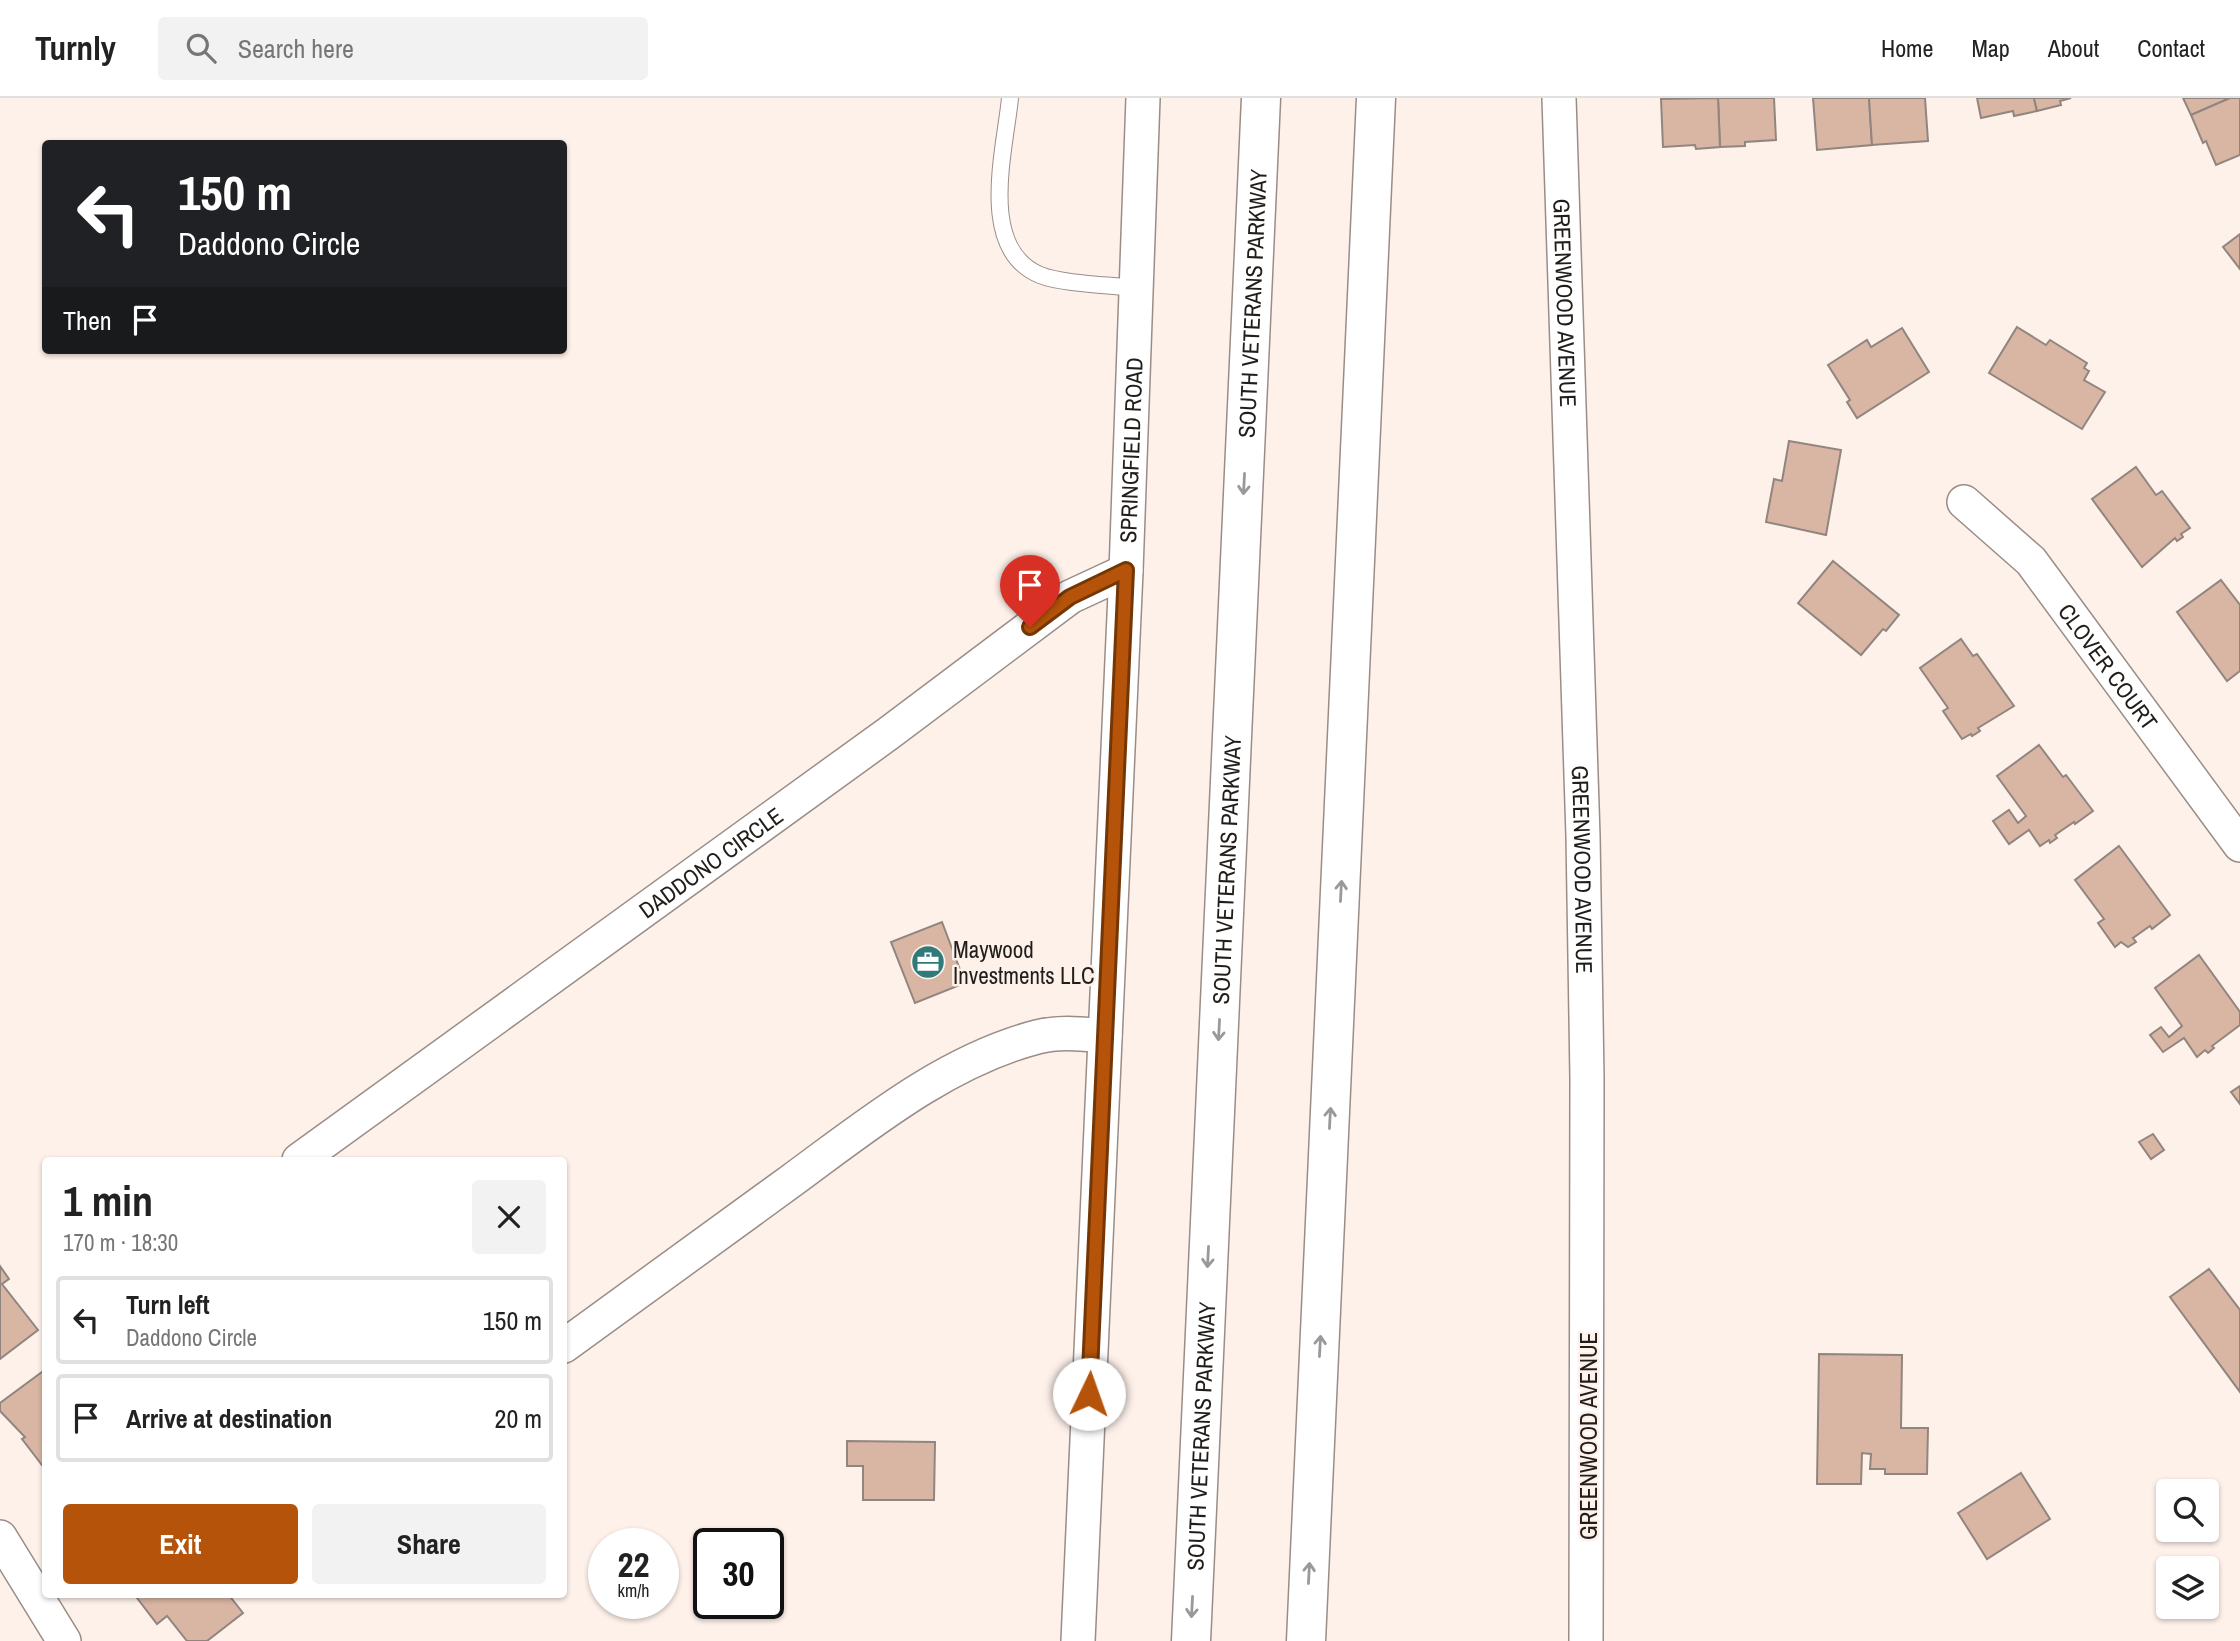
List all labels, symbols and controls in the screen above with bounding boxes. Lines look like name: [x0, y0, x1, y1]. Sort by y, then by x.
search box: [158, 17, 648, 80]
text: Turnly: [35, 26, 116, 70]
icon: search: [182, 29, 220, 67]
text: Search here: [238, 31, 354, 66]
text: Home: [1881, 32, 1933, 64]
text: Map: [1971, 32, 2010, 64]
text: About: [2048, 32, 2099, 64]
text: Contact: [2137, 32, 2205, 64]
text: 150 m: [178, 159, 292, 225]
icon: left: [63, 168, 154, 259]
street label: SOUTH VETERANS PARKWAY: [1230, 168, 1273, 439]
street label: GREENWOOD AVENUE: [1547, 198, 1585, 408]
text: Daddono Circle: [178, 222, 360, 265]
icon: arrive: [126, 301, 164, 339]
text: Then: [63, 303, 112, 338]
street label: SPRINGFIELD ROAD: [1112, 357, 1149, 543]
one-way arrow: [1237, 473, 1250, 496]
pin: [1000, 555, 1060, 627]
icon: arrive: [1011, 566, 1049, 604]
street label: CLOVER COURT: [2052, 597, 2166, 736]
street label: SOUTH VETERANS PARKWAY: [1204, 734, 1248, 1005]
street label: GREENWOOD AVENUE: [1565, 765, 1601, 974]
street label: DADDONO CIRCLE: [632, 799, 789, 925]
one-way arrow: [1334, 880, 1347, 903]
place label: Maywood Investments LLC: [953, 934, 1095, 991]
office icon: Maywood Investments LLC: [909, 943, 947, 981]
one-way arrow: [1212, 1018, 1225, 1041]
one-way arrow: [1324, 1107, 1337, 1130]
text: 1 min: [63, 1173, 153, 1229]
button: close: [472, 1180, 546, 1254]
text: 170 m · 18:30: [63, 1227, 178, 1258]
one-way arrow: [1202, 1245, 1215, 1268]
text: Turn left: [126, 1287, 210, 1322]
icon: left: [67, 1301, 105, 1339]
street label: SOUTH VETERANS PARKWAY: [1179, 1301, 1222, 1571]
text: 150 m: [483, 1303, 542, 1338]
text: Daddono Circle: [126, 1322, 257, 1353]
street label: GREENWOOD AVENUE: [1573, 1332, 1604, 1540]
one-way arrow: [1314, 1335, 1327, 1357]
position arrow: [1052, 1357, 1126, 1431]
icon: arrive: [67, 1399, 105, 1437]
text: Arrive at destination: [126, 1401, 332, 1436]
text: 20 m: [495, 1401, 542, 1436]
map controls: [2156, 1479, 2219, 1619]
button: search: [2156, 1479, 2219, 1542]
button: Exit: [63, 1504, 298, 1584]
button: Share: [312, 1504, 546, 1584]
speed limit sign: 30: [693, 1528, 784, 1619]
text: 22: [618, 1541, 649, 1588]
button: layers: [2156, 1556, 2219, 1619]
one-way arrow: [1303, 1562, 1316, 1585]
text: km/h: [618, 1578, 650, 1603]
one-way arrow: [1186, 1595, 1199, 1618]

